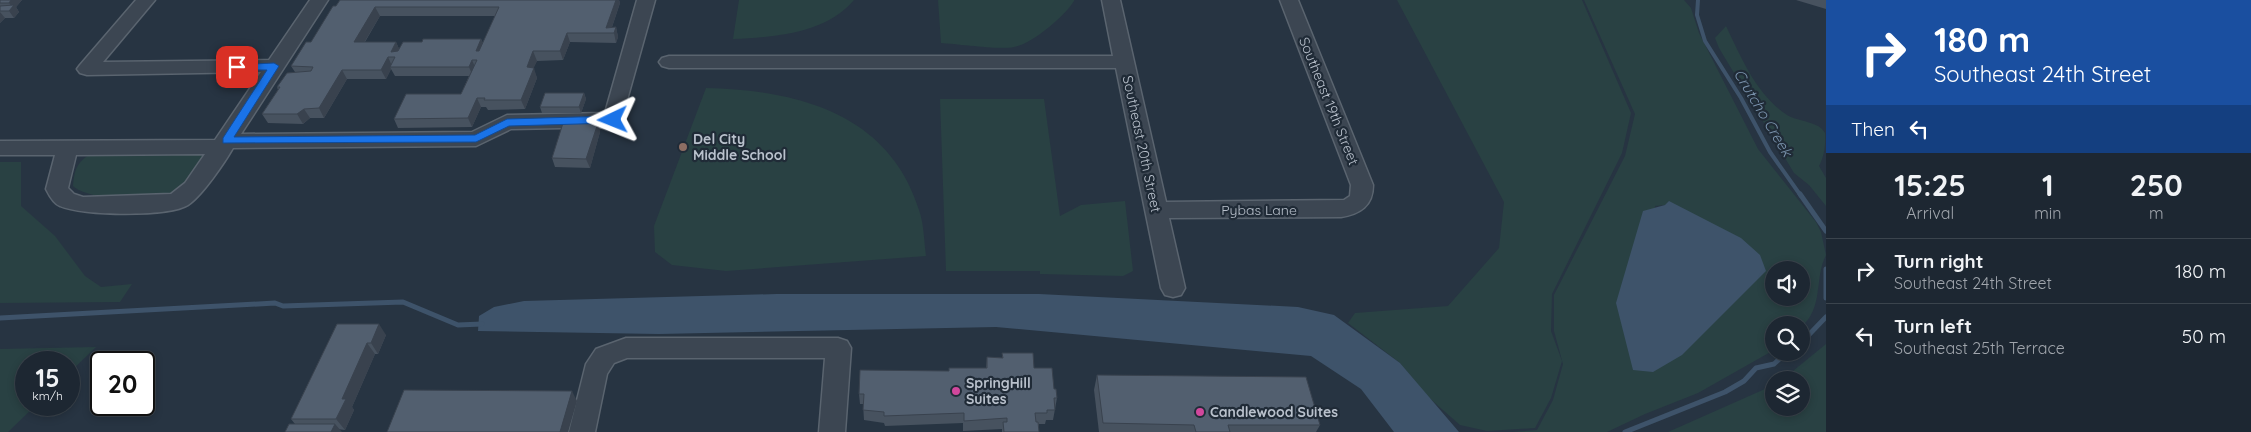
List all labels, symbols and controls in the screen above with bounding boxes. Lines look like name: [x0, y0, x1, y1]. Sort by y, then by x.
text: 180 m: [1934, 17, 2030, 61]
icon: right: [1851, 20, 1916, 85]
street label: Southeast 19th Street: [1295, 34, 1363, 168]
pin: [216, 46, 258, 88]
icon: arrive: [223, 53, 251, 81]
text: Southeast 24th Street: [1934, 60, 2151, 88]
water label: Crutcho Creek: [1730, 66, 1798, 162]
street label: Southeast 20th Street: [1119, 74, 1165, 214]
position arrow: [586, 93, 638, 145]
icon: left: [1905, 115, 1933, 143]
text: Then: [1851, 117, 1895, 141]
place label: Del City Middle School: [693, 130, 786, 164]
marker: Del City Middle School: [677, 141, 689, 153]
text: 15:25: [1894, 166, 1966, 204]
text: 1: [2042, 166, 2054, 204]
text: 250: [2130, 166, 2183, 204]
street label: Pybas Lane: [1221, 201, 1297, 219]
text: Arrival: [1906, 203, 1954, 223]
text: min: [2034, 203, 2061, 223]
text: m: [2149, 203, 2164, 223]
text: Turn right: [1894, 249, 1983, 273]
icon: right: [1851, 257, 1879, 285]
text: 180 m: [2175, 259, 2226, 283]
map controls: [1765, 261, 1810, 416]
button: sound: [1765, 261, 1810, 306]
text: Southeast 24th Street: [1894, 273, 2052, 293]
text: Turn left: [1894, 314, 1972, 338]
button: search: [1765, 316, 1810, 361]
icon: left: [1851, 322, 1879, 350]
text: 50 m: [2182, 324, 2226, 348]
text: Southeast 25th Terrace: [1894, 338, 2065, 358]
speed limit sign: 20: [90, 351, 155, 416]
text: 15: [35, 362, 60, 393]
button: layers: [1765, 371, 1810, 416]
place label: SpringHill Suites: [966, 374, 1031, 408]
marker: SpringHill Suites: [950, 385, 962, 397]
text: km/h: [32, 388, 63, 403]
place label: Candlewood Suites: [1210, 403, 1338, 421]
marker: Candlewood Suites: [1194, 406, 1206, 418]

